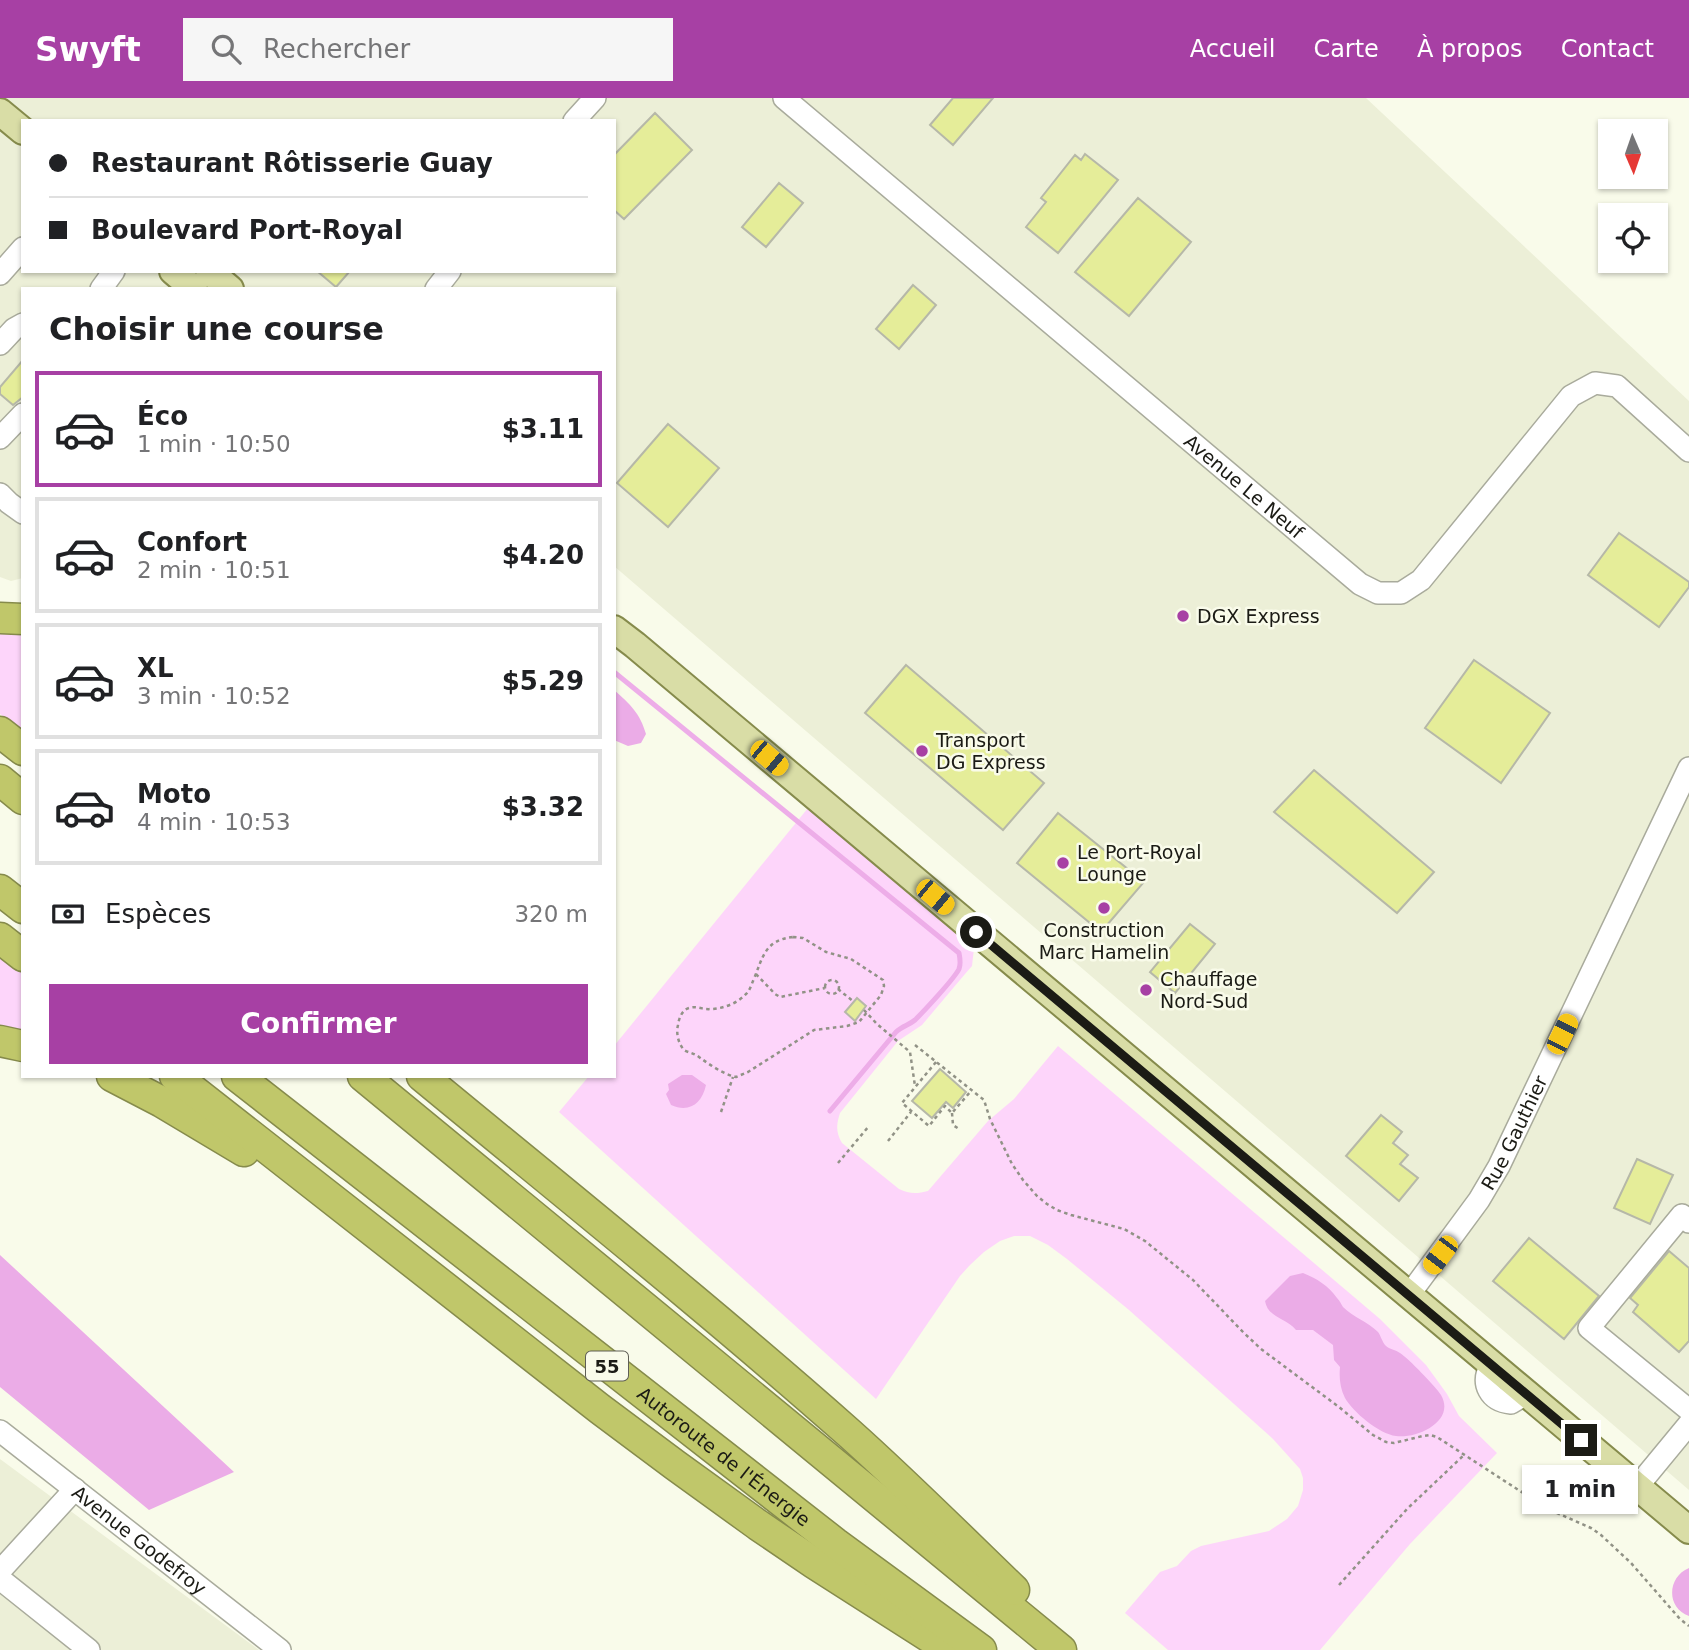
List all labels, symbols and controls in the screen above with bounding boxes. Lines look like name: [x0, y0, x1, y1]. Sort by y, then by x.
search box: [183, 18, 673, 81]
text: Swyft: [35, 30, 141, 69]
icon: search: [207, 30, 245, 68]
text: Rechercher: [263, 34, 410, 64]
text: Accueil: [1190, 35, 1275, 63]
text: Carte: [1313, 35, 1379, 63]
text: À propos: [1417, 35, 1523, 63]
text: Contact: [1561, 35, 1654, 63]
north arrow: [1598, 119, 1668, 189]
map controls: [1598, 119, 1668, 273]
text: Restaurant Rôtisserie Guay: [91, 148, 493, 178]
button: locate: [1598, 203, 1668, 273]
text: Boulevard Port-Royal: [91, 215, 403, 245]
text: Choisir une course: [49, 310, 384, 348]
icon: car: [53, 398, 116, 461]
text: Éco: [137, 401, 188, 431]
text: $3.11: [502, 414, 584, 444]
street label: Avenue Le Neuf: [1180, 430, 1309, 544]
text: 1 min · 10:50: [137, 431, 291, 457]
icon: car: [53, 524, 116, 587]
text: Confort: [137, 527, 247, 557]
text: $4.20: [502, 540, 584, 570]
text: 2 min · 10:51: [137, 557, 291, 583]
place label: DGX Express: [1197, 605, 1320, 627]
marker: DGX Express: [1175, 608, 1191, 624]
icon: car: [53, 650, 116, 713]
text: XL: [137, 653, 174, 683]
text: $5.29: [502, 666, 584, 696]
text: 3 min · 10:52: [137, 683, 291, 709]
place label: Transport DG Express: [935, 729, 1046, 773]
car: [747, 736, 792, 780]
marker: Transport DG Express: [914, 743, 930, 759]
icon: car: [53, 776, 116, 839]
text: Moto: [137, 779, 211, 809]
text: $3.32: [502, 792, 584, 822]
text: 4 min · 10:53: [137, 809, 291, 835]
place label: Le Port-Royal Lounge: [1077, 841, 1202, 885]
marker: Le Port-Royal Lounge: [1055, 855, 1071, 871]
car: [913, 875, 958, 919]
icon: cash: [49, 895, 87, 933]
text: Espèces: [105, 899, 211, 929]
marker: Construction Marc Hamelin: [1096, 900, 1112, 916]
text: 320 m: [514, 901, 588, 927]
route start: [960, 916, 992, 948]
place label: Construction Marc Hamelin: [1039, 919, 1169, 963]
place label: Chauffage Nord-Sud: [1160, 968, 1257, 1012]
marker: Chauffage Nord-Sud: [1138, 982, 1154, 998]
button: Confirmer: [49, 984, 588, 1064]
car: [1544, 1011, 1581, 1057]
street label: Rue Gauthier: [1476, 1072, 1552, 1194]
car: [1419, 1232, 1462, 1278]
road number: 55: [586, 1352, 628, 1380]
street label: Autoroute de l'Énergie: [633, 1382, 815, 1531]
route end: [1565, 1424, 1597, 1456]
callout: 1 min: [1523, 1464, 1639, 1514]
text: 1 min: [1544, 1476, 1616, 1502]
street label: Avenue Godefroy: [68, 1481, 211, 1599]

